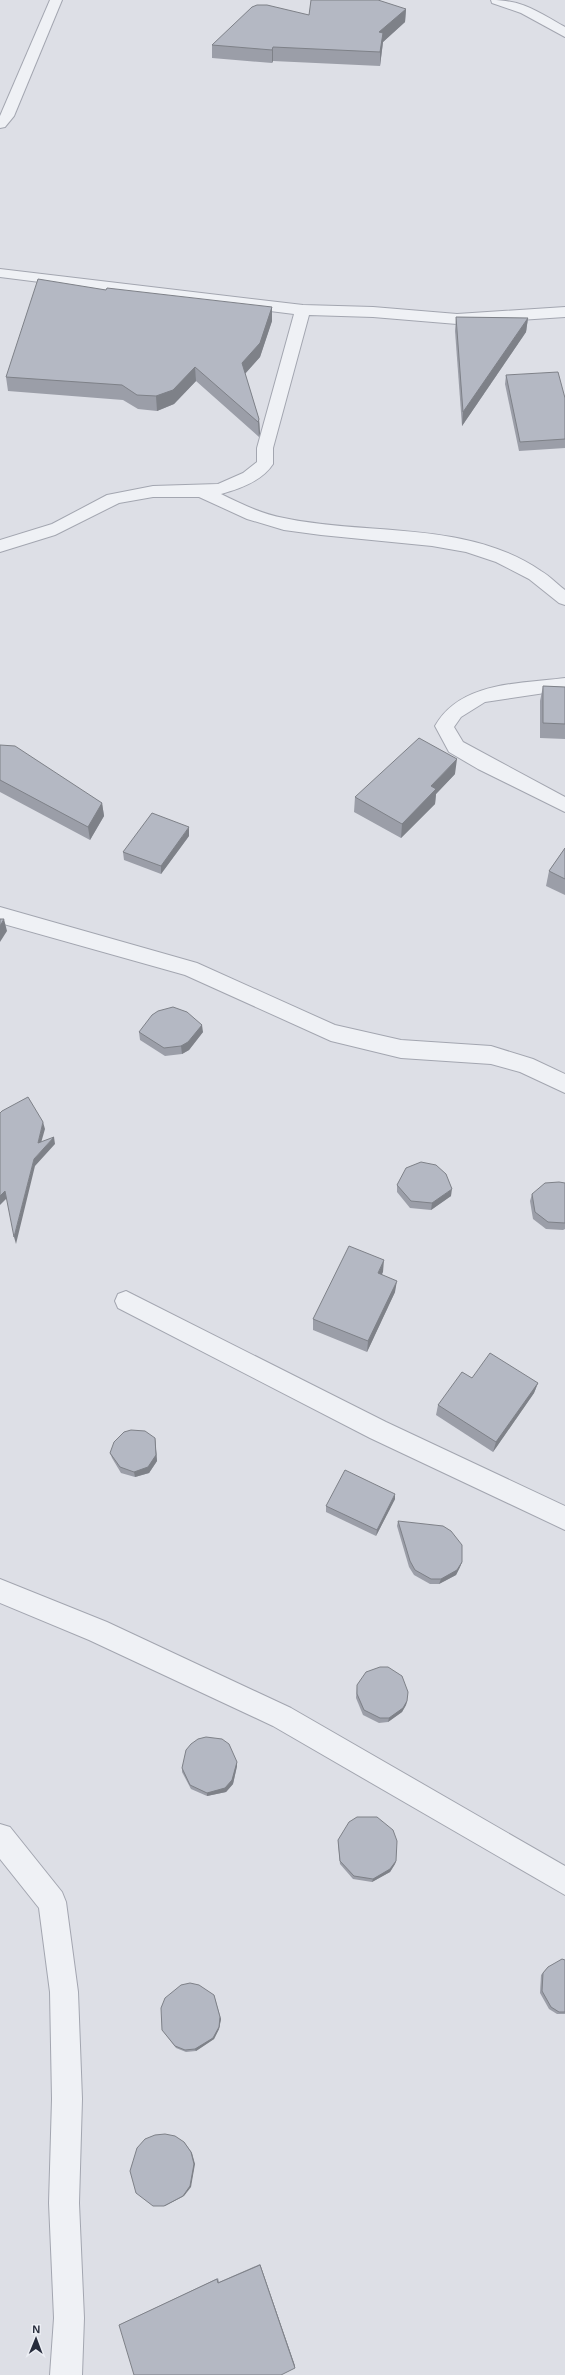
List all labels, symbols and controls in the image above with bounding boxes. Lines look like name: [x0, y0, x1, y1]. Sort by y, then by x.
north arrow: [16, 2319, 56, 2359]
text: N: [32, 2323, 40, 2335]

